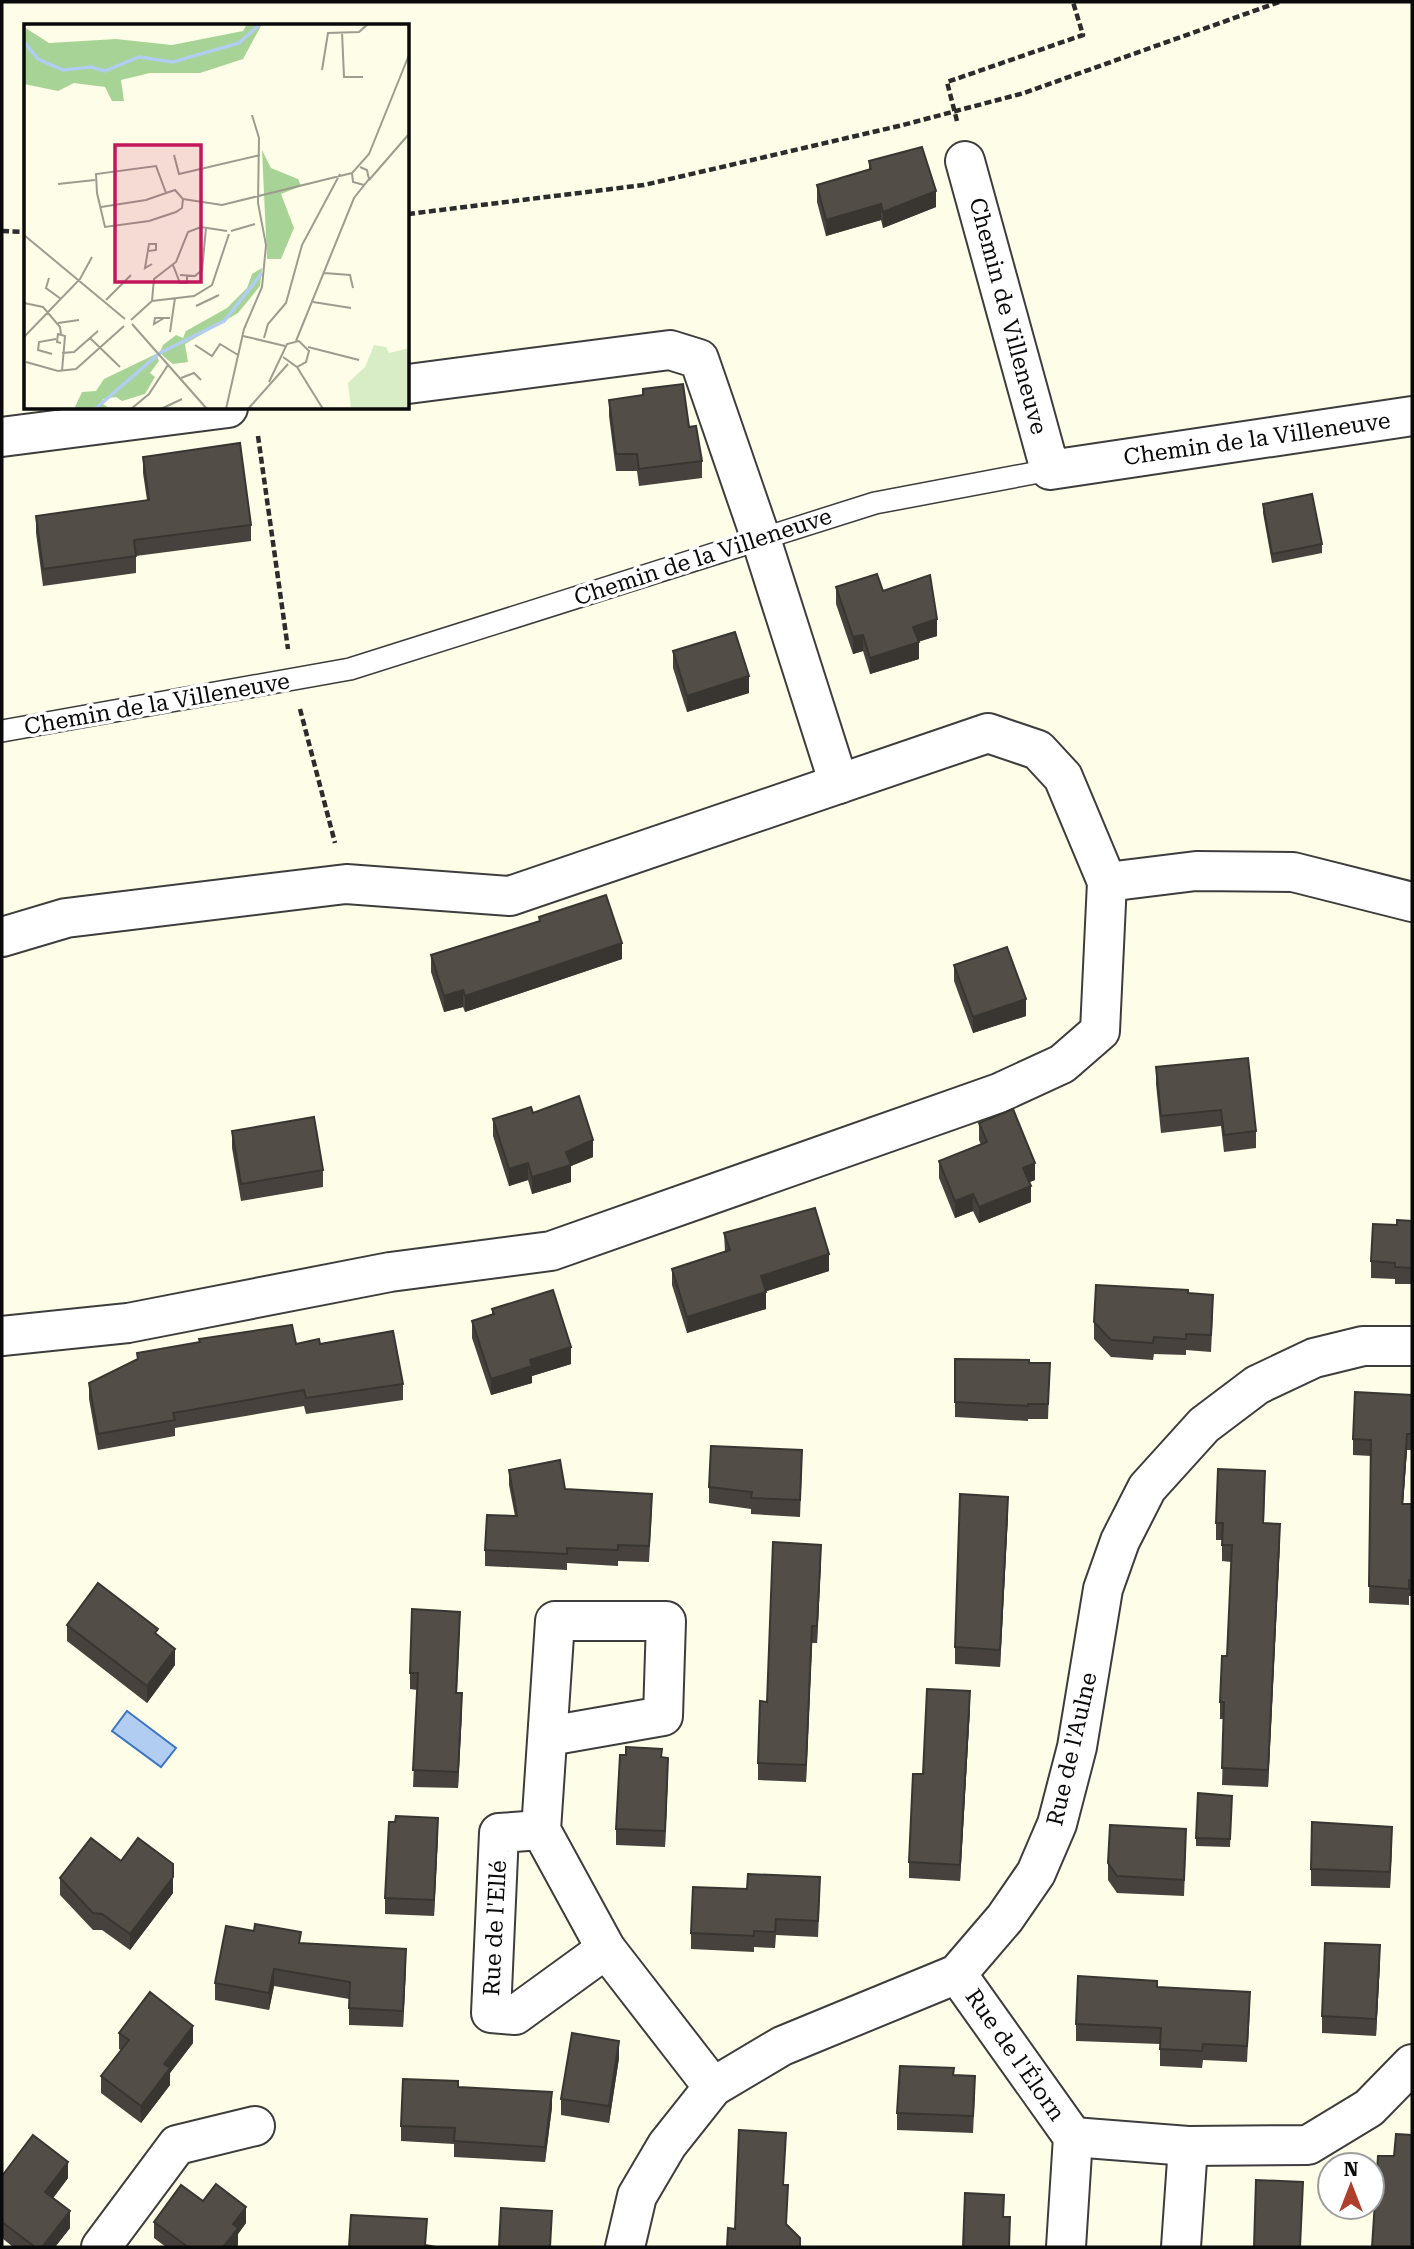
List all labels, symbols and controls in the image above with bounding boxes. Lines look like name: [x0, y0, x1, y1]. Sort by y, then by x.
inset map: [24, 24, 410, 410]
street label: Chemin de Villeneuve: [963, 195, 1053, 437]
street label: Chemin de la Villeneuve: [1122, 407, 1392, 471]
street label: Chemin de la Villeneuve: [571, 503, 835, 611]
street label: Chemin de la Villeneuve: [22, 667, 292, 741]
street label: Rue de l'Aulne: [1041, 1670, 1103, 1828]
street label: Rue de l'Ellé: [478, 1859, 512, 1997]
street label: Rue de l'Élorn: [960, 1984, 1070, 2126]
north arrow: [1316, 2151, 1386, 2221]
text: N: [1344, 2158, 1359, 2181]

